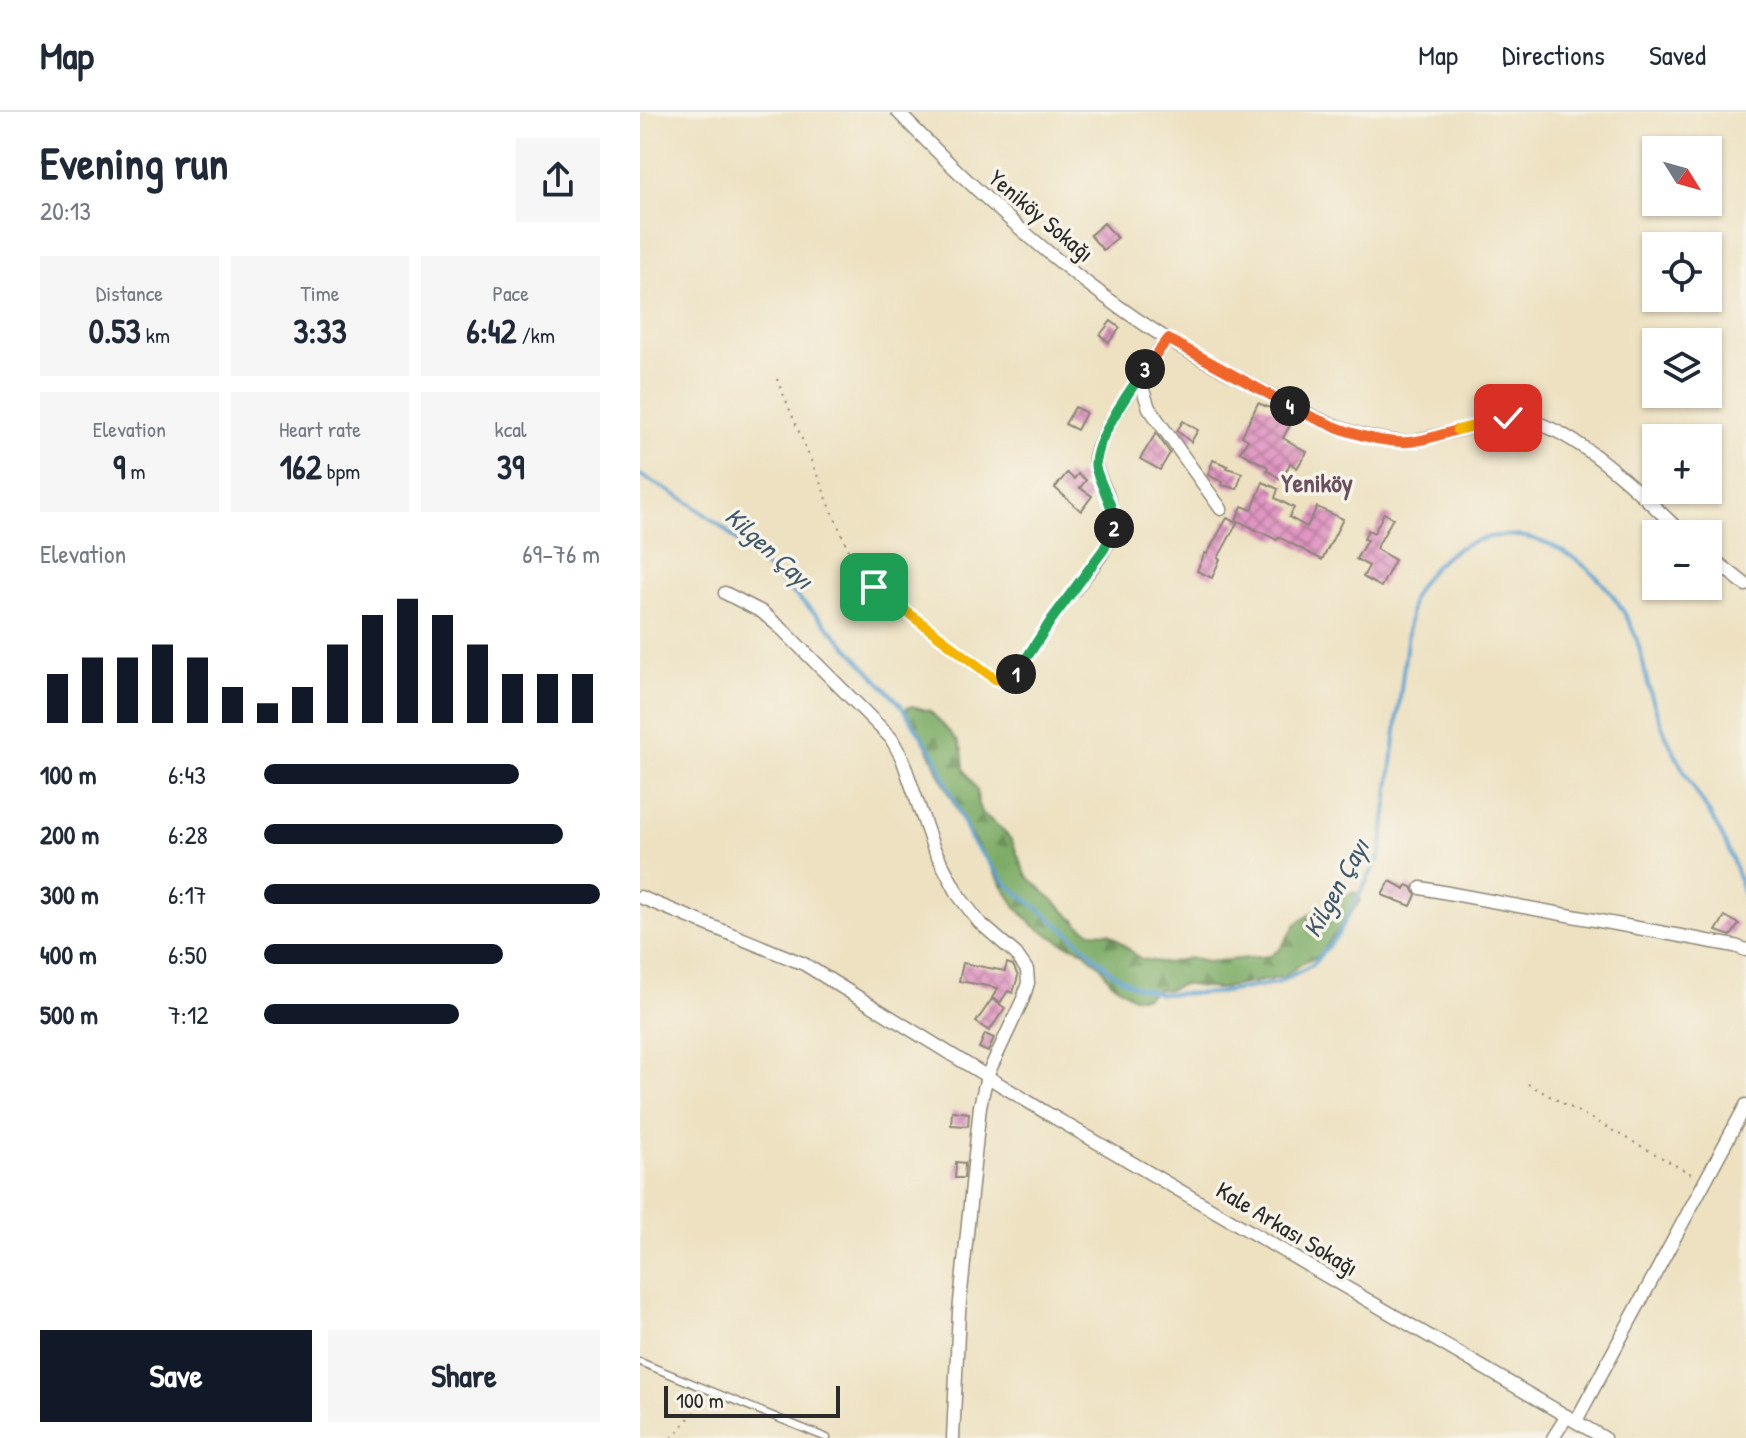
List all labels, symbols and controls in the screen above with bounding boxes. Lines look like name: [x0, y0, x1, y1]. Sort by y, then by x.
text: Map: [40, 29, 94, 81]
text: Map: [1418, 36, 1458, 74]
text: Directions: [1502, 36, 1605, 74]
text: Saved: [1649, 36, 1706, 74]
text: Evening run: [40, 133, 228, 193]
north arrow: [1642, 136, 1722, 216]
map controls: [1642, 136, 1722, 600]
button: share: [516, 138, 600, 222]
street label: Yeniköy Sokağı: [982, 162, 1101, 269]
text: 20:13: [40, 193, 91, 228]
button: locate: [1642, 232, 1722, 312]
text: Distance: [96, 278, 163, 308]
text: Time: [301, 278, 339, 308]
text: Pace: [492, 278, 529, 308]
text: 0.53: [89, 308, 141, 354]
text: 3:33: [293, 308, 347, 354]
text: 6:42: [466, 308, 516, 354]
text: km: [141, 320, 170, 350]
text: /km: [516, 320, 555, 350]
button: layers: [1642, 328, 1722, 408]
pin: 3: [1125, 349, 1165, 389]
text: 3: [1140, 354, 1150, 384]
pin: [1474, 384, 1542, 452]
pin: 4: [1270, 386, 1310, 426]
text: 4: [1286, 391, 1294, 421]
icon: check: [1486, 396, 1530, 440]
text: Elevation: [93, 414, 166, 444]
text: Heart rate: [279, 414, 361, 444]
text: kcal: [495, 414, 527, 444]
button: +: [1642, 424, 1722, 504]
text: 9: [113, 444, 126, 490]
text: 162: [280, 444, 322, 490]
text: 39: [497, 444, 525, 490]
text: m: [126, 456, 146, 486]
text: bpm: [322, 456, 360, 486]
district label: Yeniköy: [1281, 465, 1353, 501]
water label: Kilgen Çayı: [717, 499, 822, 598]
pin: 2: [1094, 508, 1134, 548]
text: 2: [1109, 513, 1119, 543]
button: −: [1642, 520, 1722, 600]
text: Elevation: [40, 536, 126, 571]
text: 69–76 m: [522, 536, 600, 571]
pin: [840, 553, 908, 621]
icon: arrive: [852, 565, 896, 609]
pin: 1: [996, 654, 1036, 694]
text: 1: [1012, 659, 1020, 689]
text: 100 m: [40, 757, 96, 792]
text: 6:43: [168, 757, 206, 792]
text: 200 m: [40, 817, 99, 852]
text: 6:28: [168, 817, 208, 852]
water label: Kilgen Çayı: [1294, 831, 1378, 944]
text: 300 m: [40, 877, 99, 912]
text: 6:17: [168, 877, 207, 912]
text: 400 m: [40, 937, 97, 972]
text: 6:50: [168, 937, 207, 972]
text: 500 m: [40, 997, 98, 1032]
text: 7:12: [168, 997, 209, 1032]
street label: Kale Arkası Sokağı: [1211, 1173, 1364, 1283]
button: Save: [40, 1330, 312, 1422]
button: Share: [328, 1330, 600, 1422]
scale bar: [664, 1382, 840, 1418]
text: 100 m: [676, 1385, 724, 1415]

